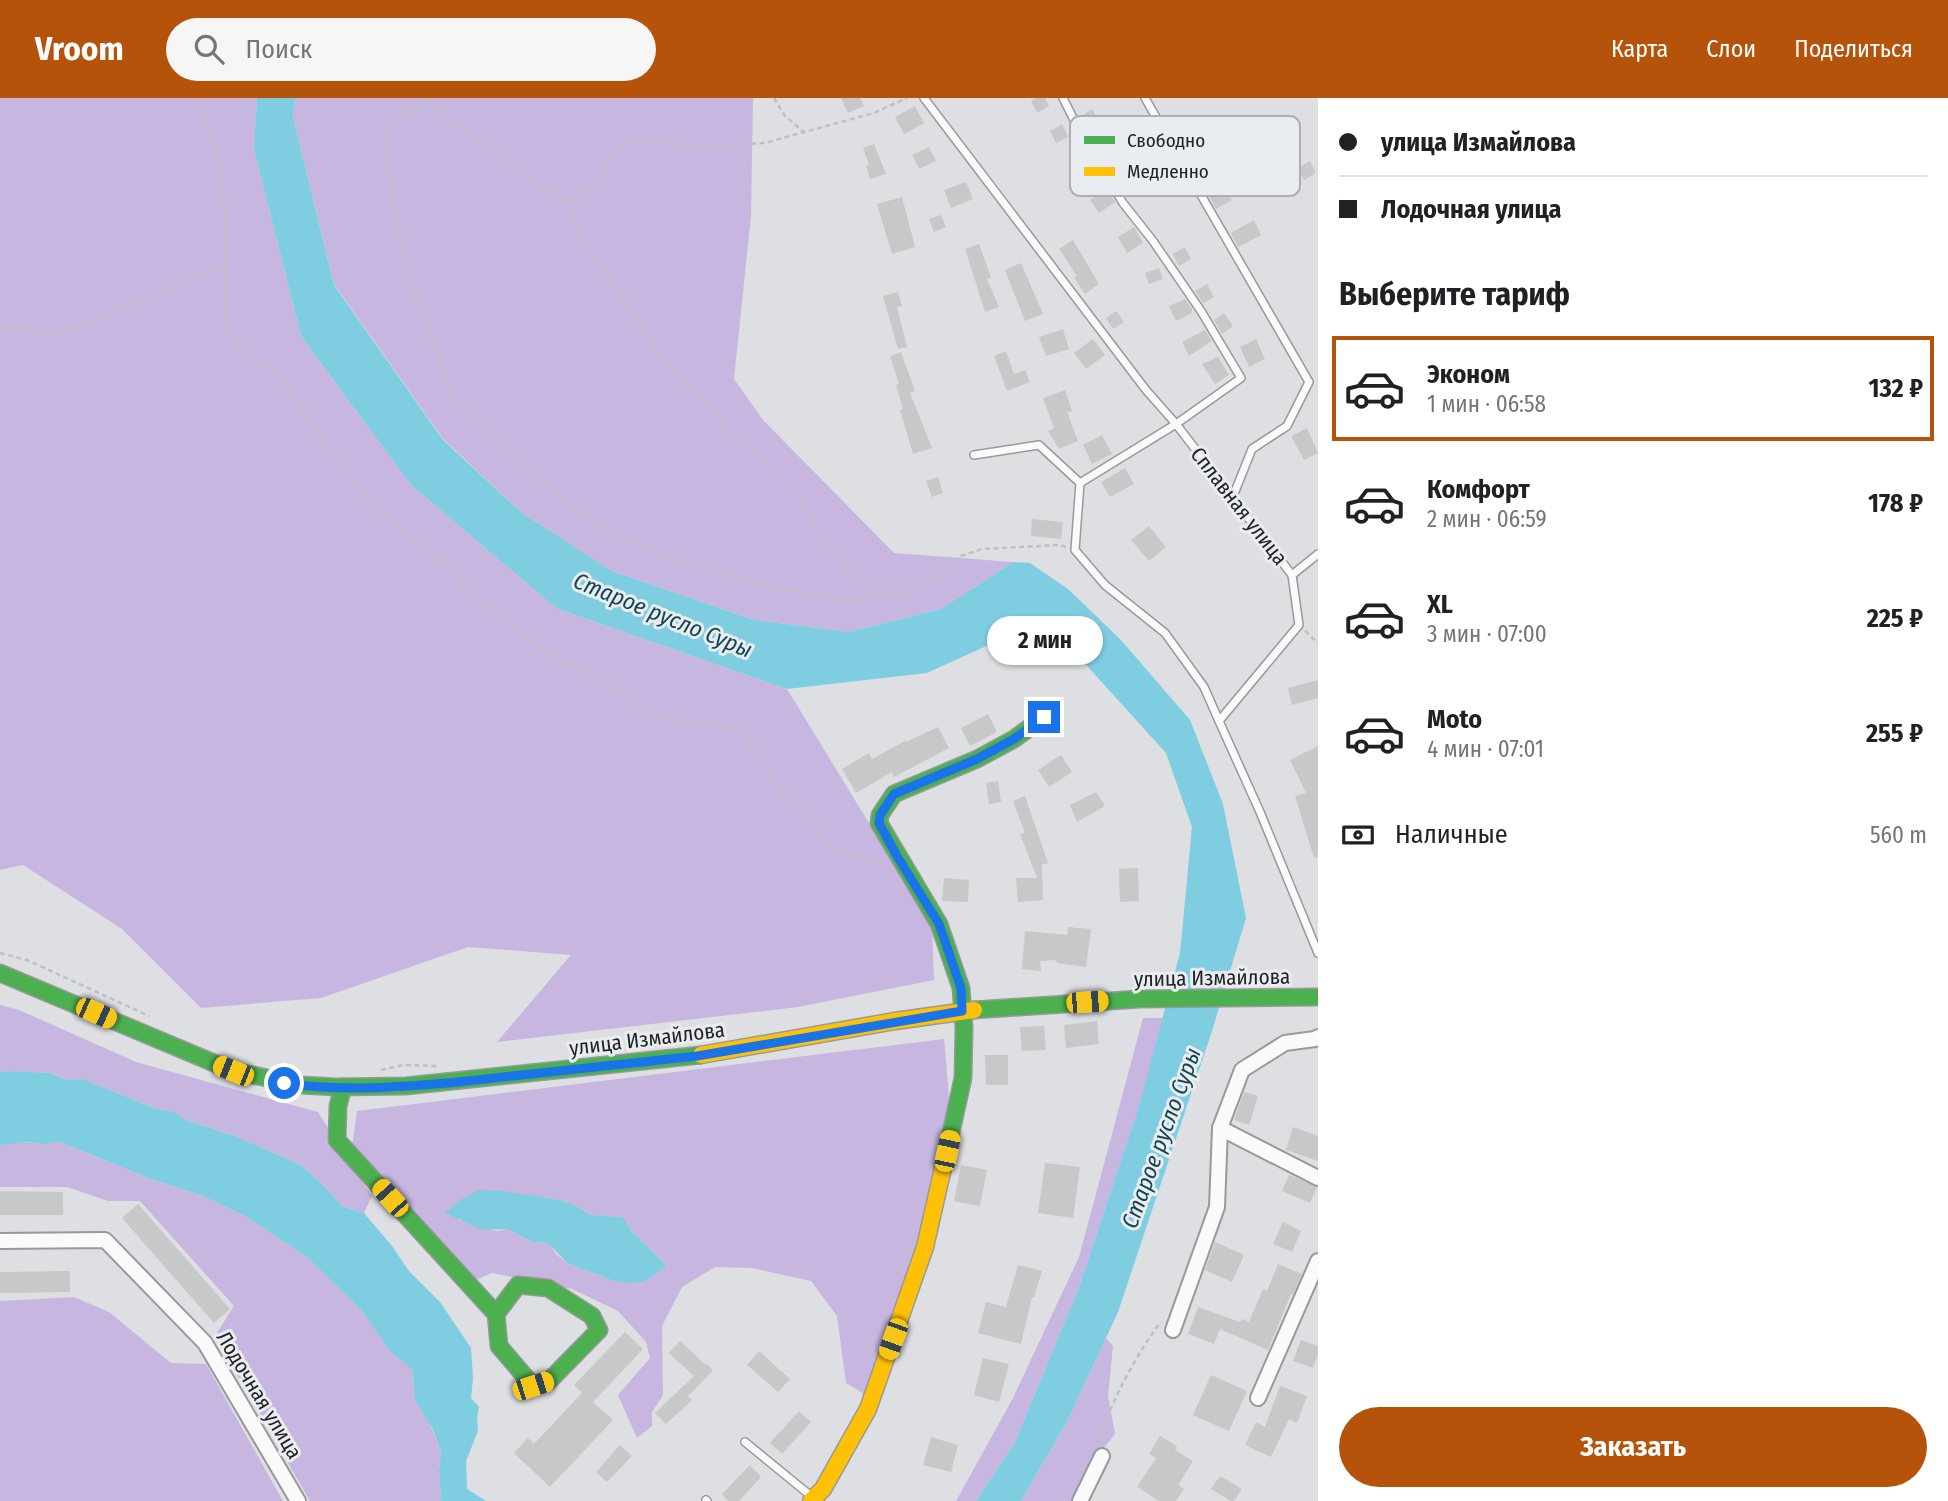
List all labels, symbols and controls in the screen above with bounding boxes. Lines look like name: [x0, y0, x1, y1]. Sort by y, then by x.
search box: [166, 18, 656, 81]
text: Vroom: [35, 29, 124, 69]
icon: search: [190, 30, 228, 68]
text: Поиск: [246, 34, 312, 65]
text: Карта: [1611, 35, 1668, 63]
text: Слои: [1706, 35, 1756, 63]
text: Поделиться: [1794, 35, 1913, 63]
legend: [1070, 116, 1300, 196]
text: улица Измайлова: [1381, 127, 1576, 158]
text: Свободно: [1127, 129, 1205, 152]
text: Медленно: [1127, 160, 1209, 183]
text: Лодочная улица: [1381, 194, 1561, 225]
text: Выберите тариф: [1339, 275, 1570, 313]
icon: car: [1343, 357, 1406, 420]
text: Эконом: [1427, 359, 1510, 390]
text: 132 ₽: [1868, 373, 1923, 404]
text: 1 мин · 06:58: [1427, 390, 1546, 418]
street label: Сплавная улица: [1185, 442, 1293, 570]
icon: car: [1343, 472, 1406, 535]
text: Комфорт: [1427, 474, 1530, 505]
text: 178 ₽: [1868, 488, 1923, 519]
text: 2 мин · 06:59: [1427, 505, 1547, 533]
water label: Старое русло Суры: [570, 566, 756, 664]
icon: car: [1343, 587, 1406, 650]
text: XL: [1427, 589, 1453, 620]
text: 225 ₽: [1867, 603, 1923, 634]
callout: 2 мин: [986, 616, 1102, 664]
text: 3 мин · 07:00: [1427, 620, 1547, 648]
text: 2 мин: [1018, 626, 1072, 654]
route end: [1028, 701, 1060, 733]
icon: car: [1343, 702, 1406, 765]
text: Moto: [1427, 704, 1482, 735]
text: 255 ₽: [1866, 718, 1923, 749]
text: 4 мин · 07:01: [1427, 735, 1544, 763]
icon: cash: [1339, 816, 1377, 854]
text: Наличные: [1395, 819, 1508, 850]
text: 560 m: [1870, 821, 1927, 849]
street label: улица Измайлова: [1134, 964, 1290, 992]
car: [1066, 990, 1109, 1014]
car: [73, 995, 120, 1031]
street label: улица Измайлова: [568, 1017, 726, 1061]
water label: Старое русло Суры: [1115, 1044, 1207, 1232]
car: [210, 1053, 257, 1089]
route start: [268, 1067, 300, 1099]
car: [933, 1128, 962, 1174]
car: [369, 1175, 412, 1221]
car: [876, 1316, 911, 1362]
street label: Лодочная улица: [211, 1326, 307, 1464]
car: [510, 1370, 557, 1402]
button: Заказать: [1339, 1407, 1927, 1487]

